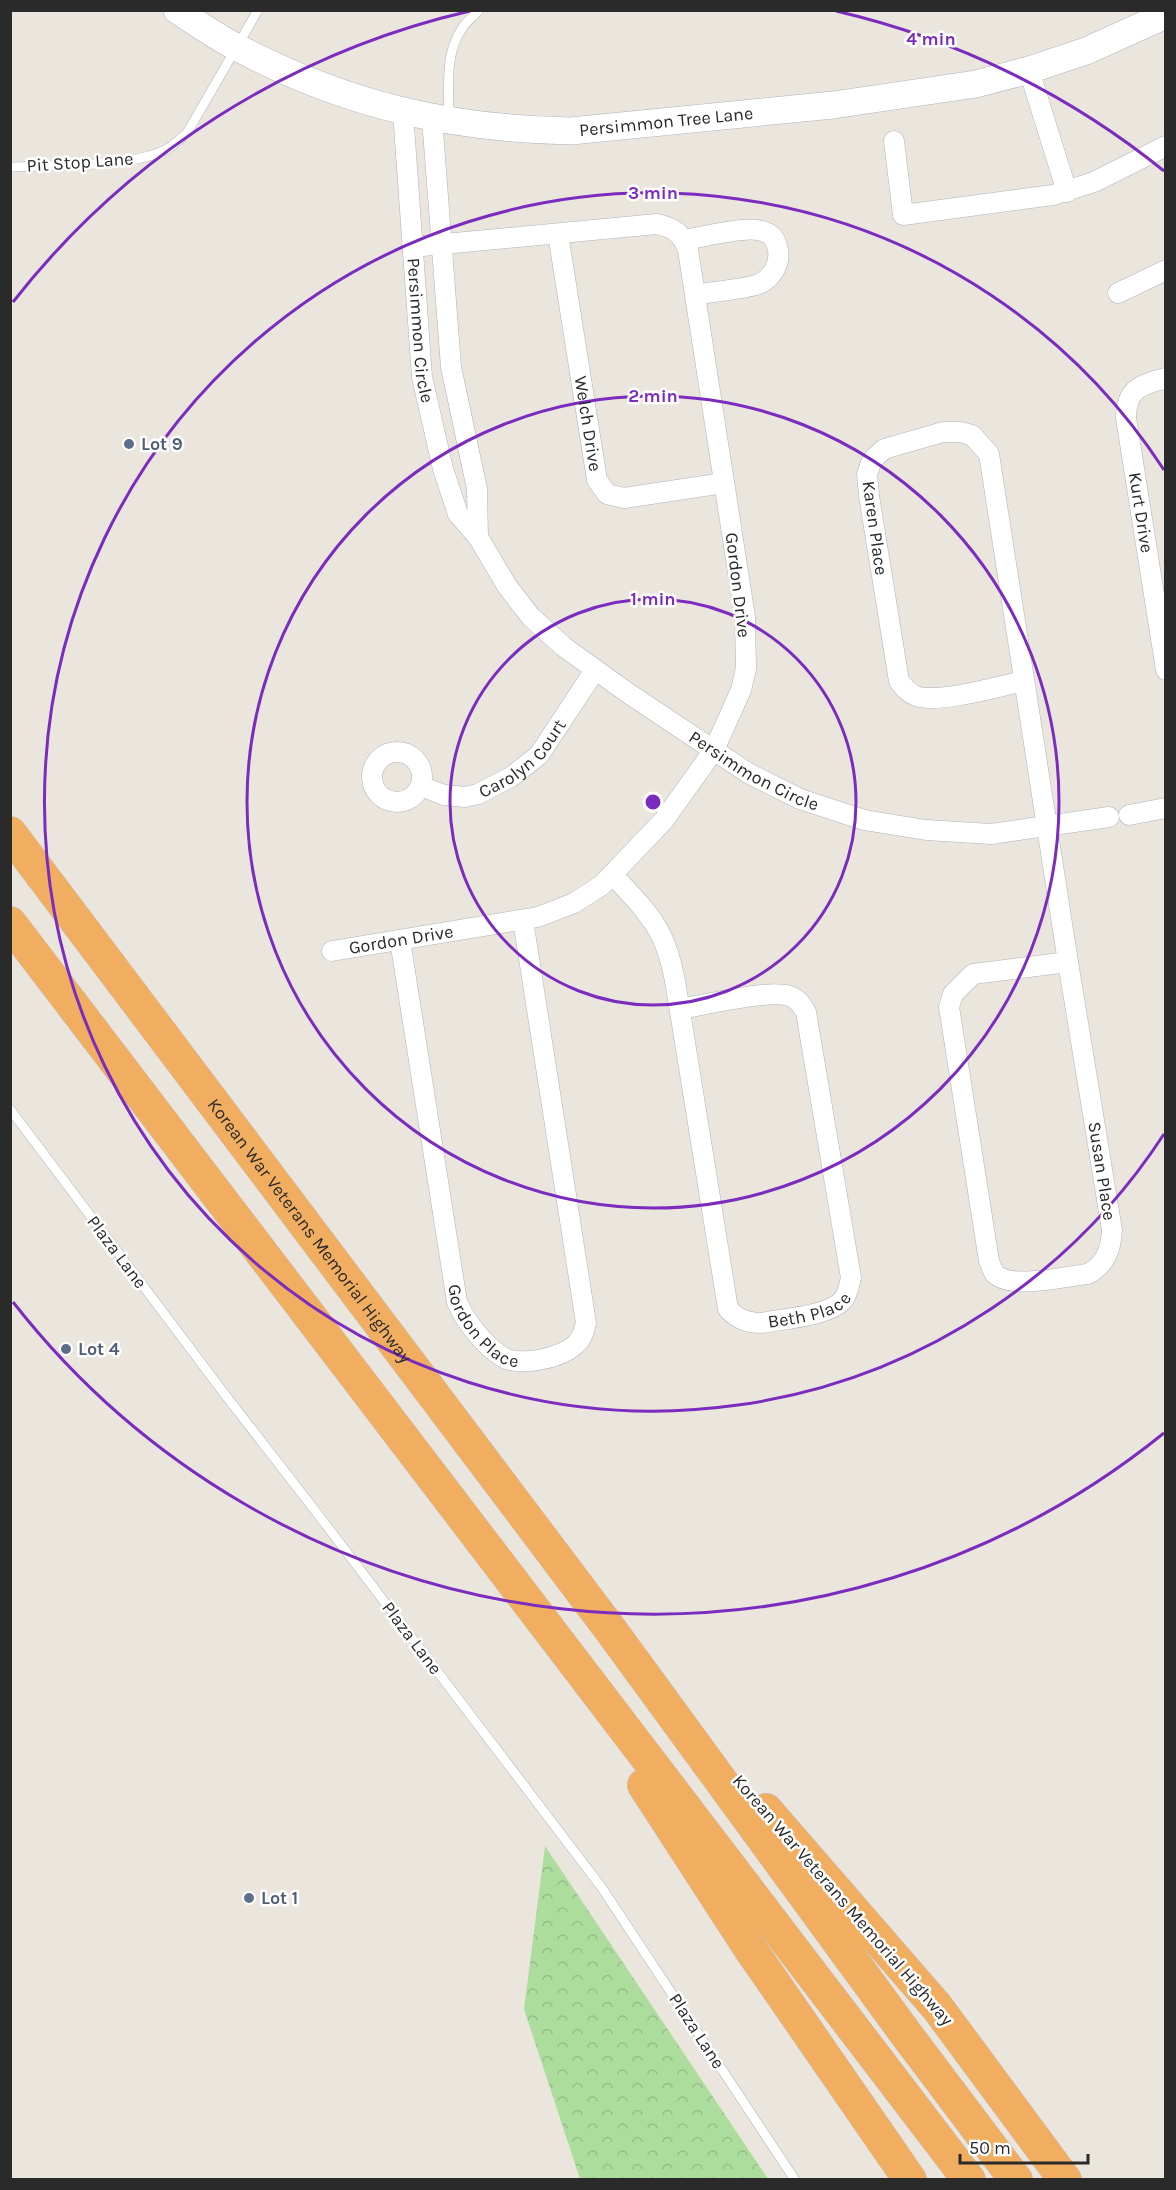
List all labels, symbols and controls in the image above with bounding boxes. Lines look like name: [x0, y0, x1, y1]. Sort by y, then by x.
text: 4 min: [906, 28, 956, 50]
street label: Persimmon Tree Lane: [578, 102, 754, 141]
street label: Pit Stop Lane: [26, 147, 134, 177]
text: 3 min: [628, 182, 678, 204]
street label: Persimmon Circle: [402, 257, 439, 405]
street label: Welch Drive: [570, 374, 606, 473]
text: 2 min: [628, 385, 678, 407]
place label: Lot 9: [141, 433, 183, 455]
marker: Lot 9: [122, 437, 136, 451]
street label: Kurt Drive: [1124, 471, 1158, 555]
street label: Karen Place: [857, 479, 893, 577]
street label: Gordon Drive: [721, 531, 755, 639]
text: 1 min: [630, 588, 676, 610]
street label: Carolyn Court: [475, 715, 571, 803]
street label: Persimmon Circle: [685, 726, 822, 815]
centre of rings: [643, 792, 663, 812]
street label: Gordon Drive: [347, 920, 455, 959]
street label: Korean War Veterans Memorial Highway: [203, 1094, 417, 1368]
street label: Susan Place: [1083, 1120, 1121, 1222]
street label: Plaza Lane: [82, 1211, 152, 1293]
street label: Gordon Place: [443, 1282, 520, 1372]
street label: Beth Place: [766, 1288, 856, 1333]
place label: Lot 4: [78, 1338, 120, 1360]
marker: Lot 4: [59, 1342, 73, 1356]
street label: Plaza Lane: [377, 1597, 447, 1679]
street label: Korean War Veterans Memorial Highway: [728, 1770, 959, 2031]
place label: Lot 1: [261, 1887, 298, 1909]
marker: Lot 1: [242, 1891, 256, 1905]
street label: Plaza Lane: [664, 1989, 730, 2073]
scale bar: [960, 2127, 1088, 2165]
text: 50 m: [969, 2137, 1011, 2159]

